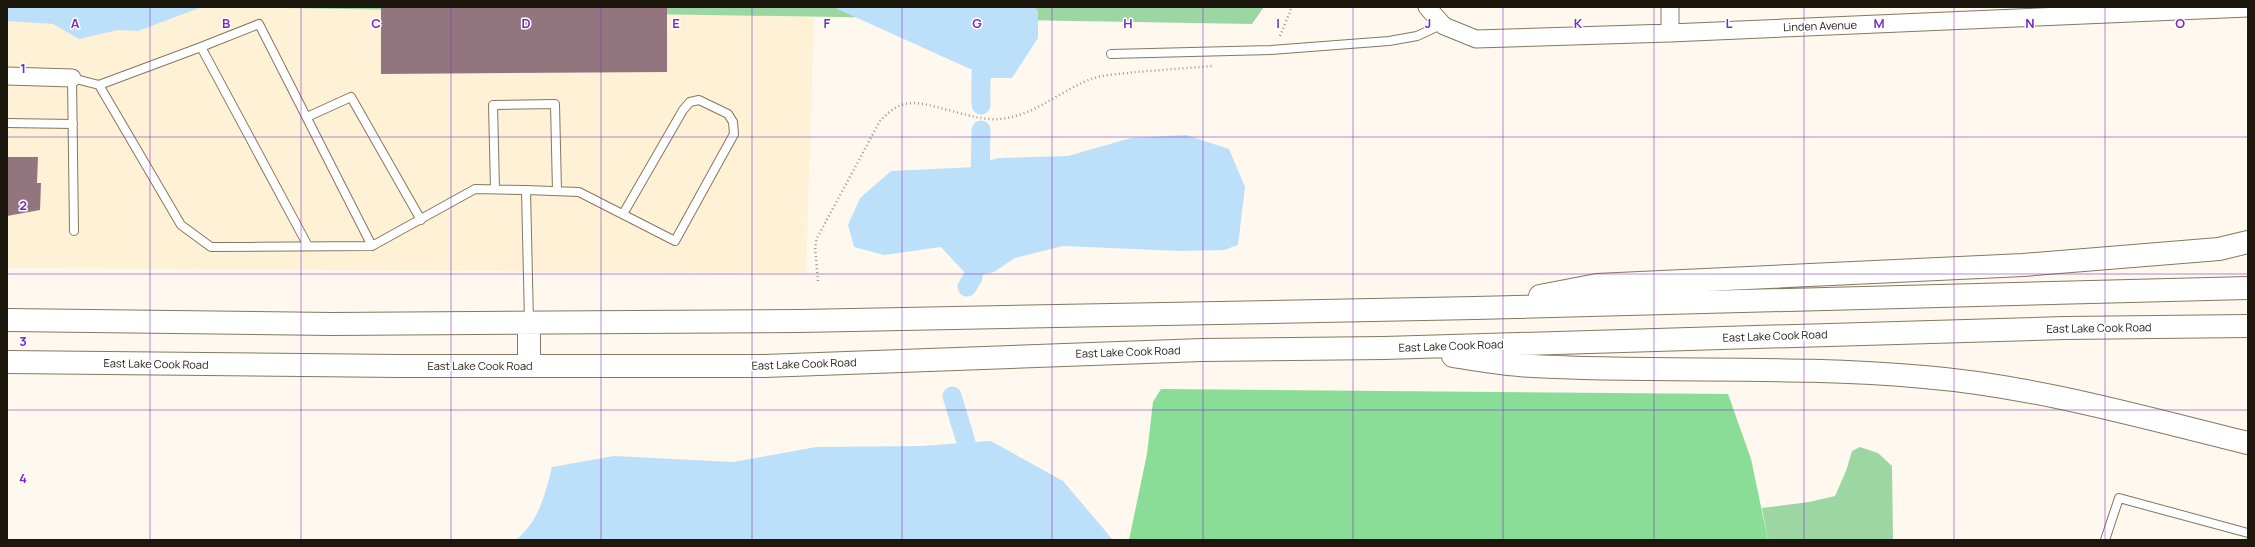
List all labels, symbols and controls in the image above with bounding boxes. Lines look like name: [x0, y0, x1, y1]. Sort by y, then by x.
text: A: [71, 14, 80, 32]
text: B: [222, 14, 230, 32]
text: C: [371, 14, 381, 32]
text: D: [521, 14, 531, 32]
text: E: [672, 14, 680, 32]
text: F: [824, 14, 831, 32]
text: G: [972, 14, 982, 32]
text: H: [1123, 14, 1133, 32]
text: I: [1276, 14, 1280, 32]
text: J: [1425, 14, 1431, 32]
text: K: [1574, 14, 1583, 32]
text: L: [1726, 14, 1733, 32]
text: M: [1873, 14, 1885, 32]
text: N: [2025, 14, 2035, 32]
text: O: [2175, 14, 2185, 32]
street label: Linden Avenue: [1783, 17, 1858, 34]
text: 1: [20, 59, 26, 77]
text: 2: [19, 196, 27, 214]
street label: East Lake Cook Road: [2046, 319, 2152, 336]
street label: East Lake Cook Road: [1722, 326, 1828, 345]
text: 3: [19, 332, 27, 350]
street label: East Lake Cook Road: [1398, 336, 1504, 355]
street label: East Lake Cook Road: [1075, 342, 1181, 361]
street label: East Lake Cook Road: [751, 354, 857, 373]
street label: East Lake Cook Road: [103, 355, 209, 372]
street label: East Lake Cook Road: [427, 358, 533, 373]
text: 4: [19, 469, 27, 487]

